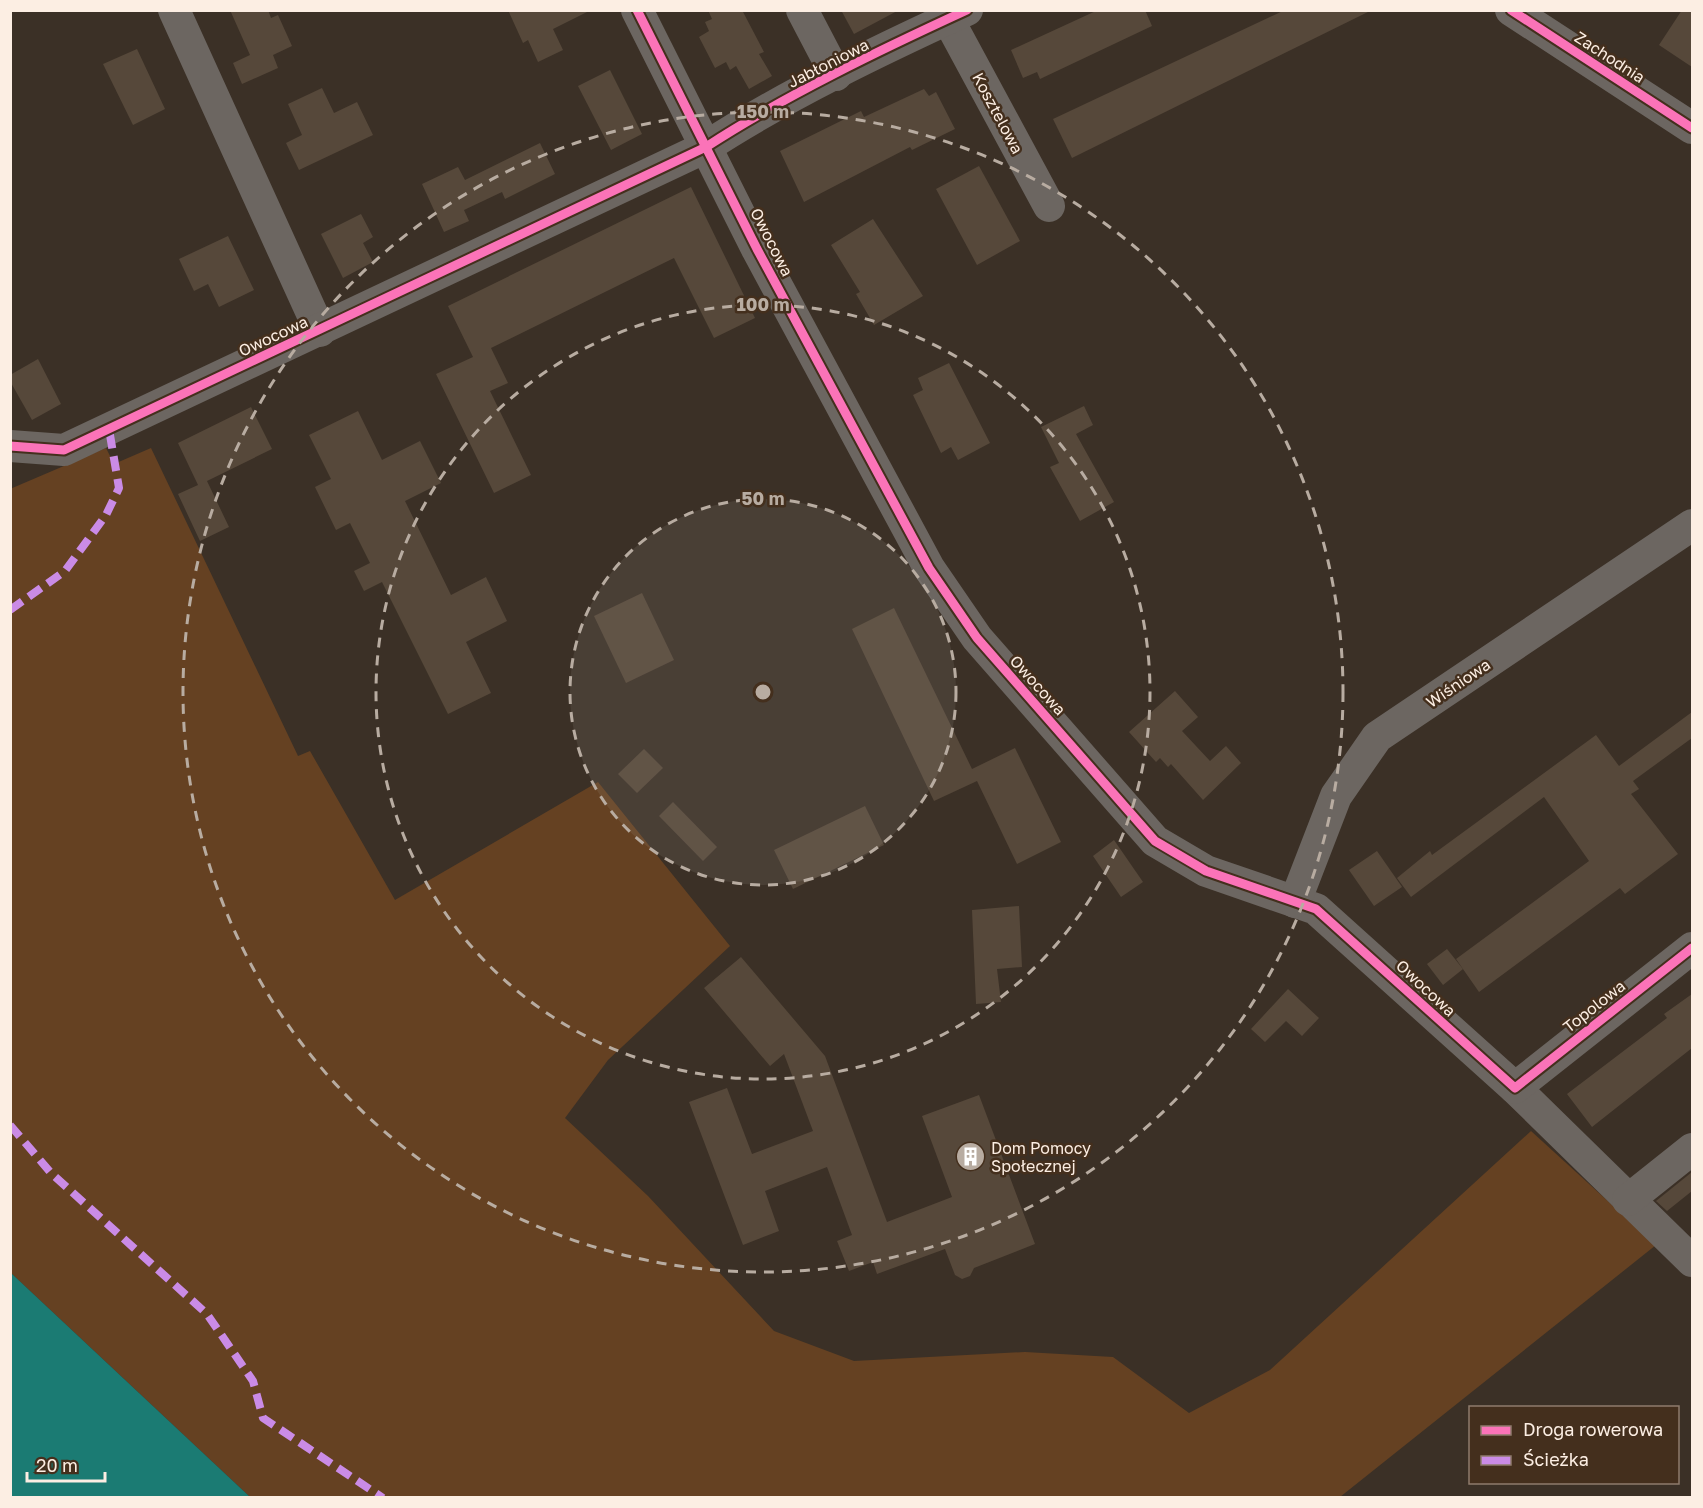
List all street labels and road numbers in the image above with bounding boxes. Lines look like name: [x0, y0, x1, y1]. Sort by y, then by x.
street label: Zachodnia: [1571, 27, 1649, 87]
street label: Jabłoniowa: [784, 34, 872, 92]
street label: Kosztelowa: [968, 69, 1028, 157]
street label: Owocowa: [746, 204, 798, 280]
street label: Owocowa: [235, 311, 311, 361]
street label: Owocowa: [1006, 651, 1070, 719]
street label: Wiśniowa: [1422, 654, 1494, 712]
street label: Owocowa: [1392, 955, 1460, 1021]
street label: Topolowa: [1559, 975, 1629, 1037]

